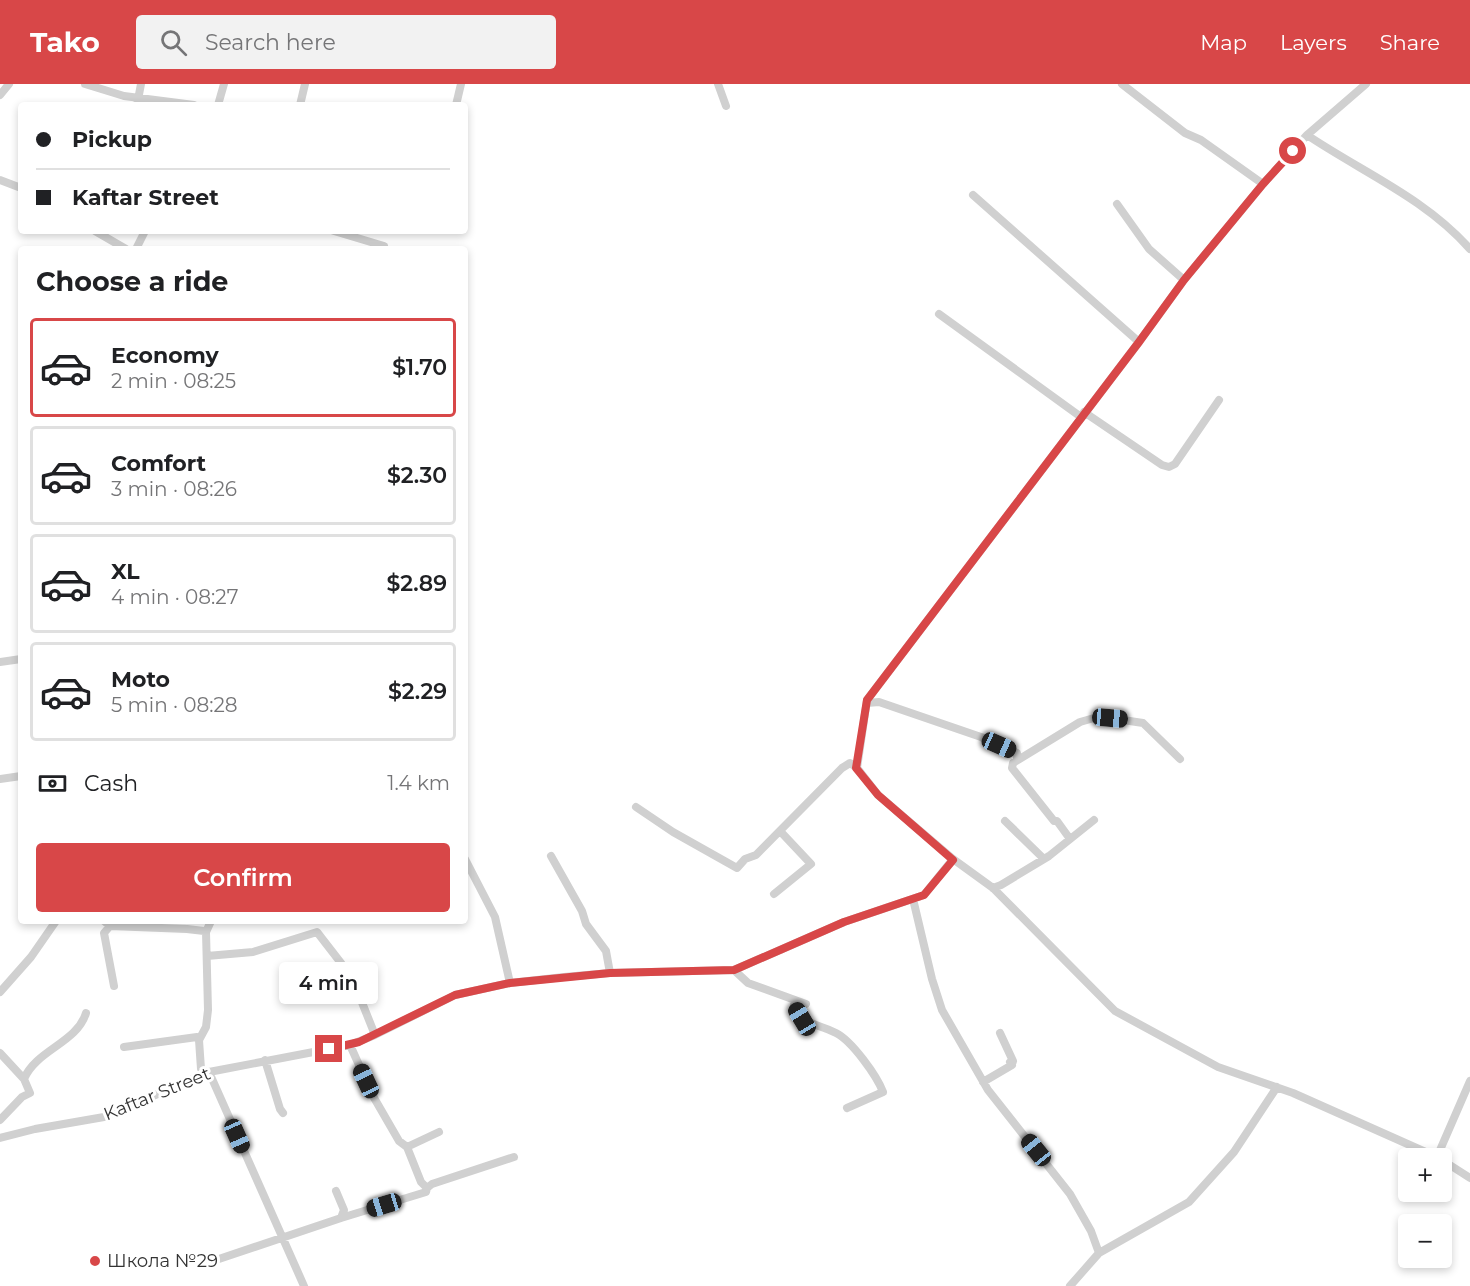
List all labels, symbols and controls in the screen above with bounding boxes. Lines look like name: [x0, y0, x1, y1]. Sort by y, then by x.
search box: [136, 15, 556, 69]
text: Tako: [30, 25, 100, 59]
icon: search: [157, 26, 190, 59]
text: Search here: [205, 29, 336, 56]
text: Map: [1200, 30, 1247, 55]
text: Layers: [1280, 30, 1347, 55]
text: Share: [1380, 30, 1440, 55]
text: Pickup: [72, 126, 152, 153]
route start: [1279, 137, 1306, 164]
text: Kaftar Street: [72, 184, 219, 211]
text: Choose a ride: [36, 265, 228, 298]
icon: car: [39, 341, 93, 395]
text: Economy: [111, 342, 219, 369]
text: $1.70: [392, 354, 447, 381]
text: 2 min · 08:25: [111, 369, 236, 393]
icon: car: [39, 449, 93, 503]
text: Comfort: [111, 450, 206, 477]
text: $2.30: [387, 462, 447, 489]
text: 3 min · 08:26: [111, 477, 237, 501]
icon: car: [39, 557, 93, 611]
text: XL: [111, 558, 140, 585]
text: $2.89: [386, 570, 447, 597]
text: 4 min · 08:27: [111, 585, 238, 609]
icon: car: [39, 665, 93, 719]
text: Moto: [111, 666, 170, 693]
text: $2.29: [388, 678, 447, 705]
text: 5 min · 08:28: [111, 693, 238, 717]
car: [1091, 707, 1129, 729]
car: [979, 729, 1019, 761]
icon: cash: [36, 767, 69, 800]
text: Cash: [84, 770, 138, 797]
text: 1.4 km: [387, 771, 450, 795]
button: Confirm: [36, 843, 450, 912]
callout: 4 min: [280, 962, 378, 1004]
text: 4 min: [299, 971, 358, 995]
car: [785, 999, 819, 1039]
route end: [315, 1035, 342, 1062]
car: [350, 1061, 382, 1101]
street label: Kaftar Street: [100, 1063, 214, 1125]
car: [221, 1116, 253, 1156]
car: [1018, 1130, 1054, 1170]
map controls: [1398, 1148, 1452, 1268]
button: +: [1398, 1148, 1452, 1202]
car: [364, 1191, 404, 1219]
button: −: [1398, 1214, 1452, 1268]
place label: Школа №29: [107, 1250, 218, 1272]
marker: Школа №29: [88, 1254, 102, 1268]

